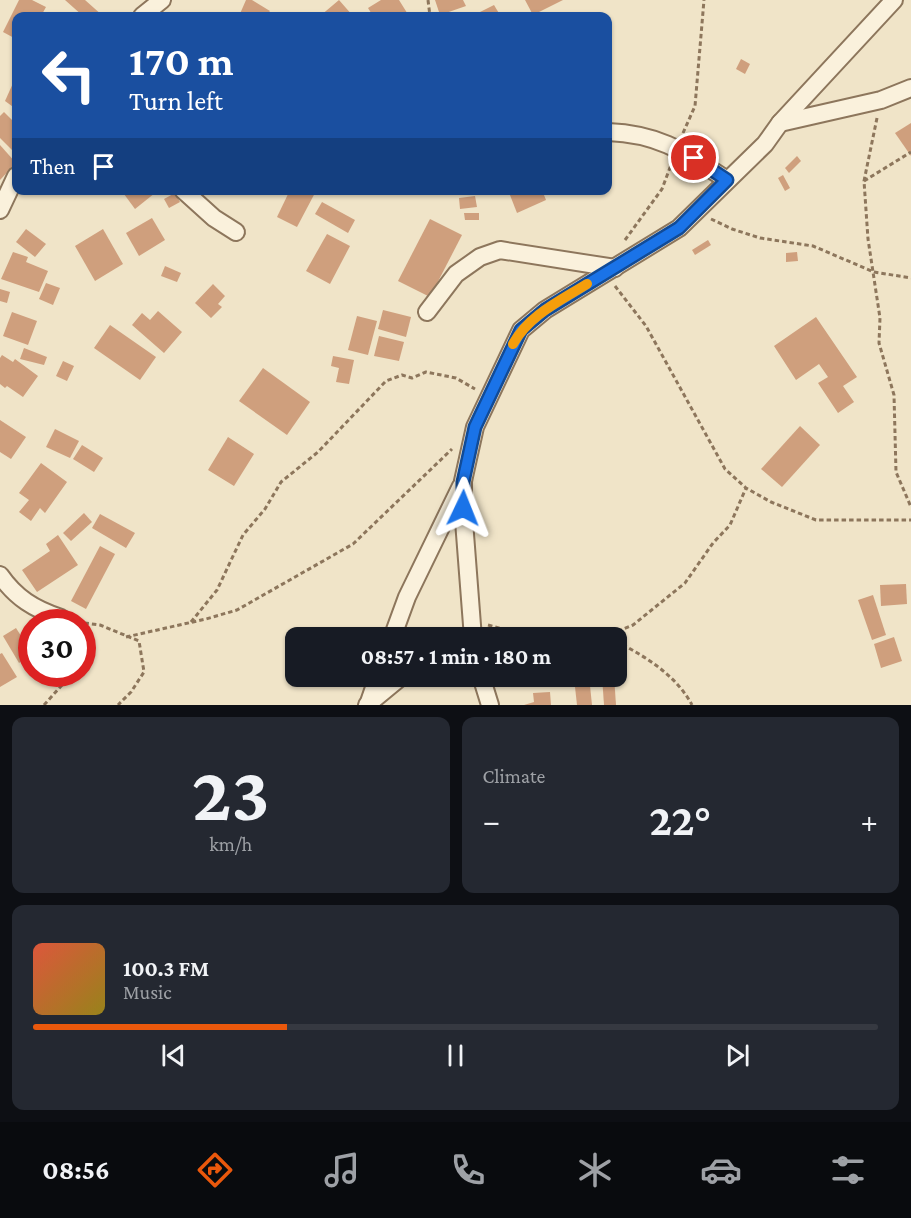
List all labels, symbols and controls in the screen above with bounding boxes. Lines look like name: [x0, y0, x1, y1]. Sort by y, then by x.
icon: left: [30, 36, 108, 114]
text: 170 m: [129, 37, 234, 84]
text: Turn left: [129, 86, 223, 116]
pin: [668, 132, 719, 183]
icon: arrive: [677, 141, 710, 174]
icon: arrive: [87, 150, 120, 183]
text: Then: [30, 154, 75, 179]
position arrow: [431, 476, 495, 540]
speed limit sign: 30: [18, 609, 96, 687]
text: 08:57 · 1 min · 180 m: [361, 644, 551, 669]
text: 23: [192, 750, 270, 837]
text: Climate: [483, 765, 545, 787]
text: 22°: [649, 795, 711, 845]
text: −: [483, 802, 500, 839]
text: +: [861, 802, 878, 839]
text: km/h: [209, 833, 252, 855]
text: 100.3 FM: [123, 956, 209, 981]
text: Music: [123, 981, 172, 1003]
icon: previous: [157, 1039, 190, 1072]
icon: pause: [439, 1039, 472, 1072]
icon: next: [721, 1039, 754, 1072]
icon: directions: [194, 1149, 236, 1191]
icon: music: [321, 1149, 363, 1191]
icon: phone: [447, 1149, 489, 1191]
icon: climate: [574, 1149, 616, 1191]
icon: car: [700, 1149, 742, 1191]
icon: filters: [827, 1149, 869, 1191]
text: 08:56: [42, 1155, 110, 1185]

